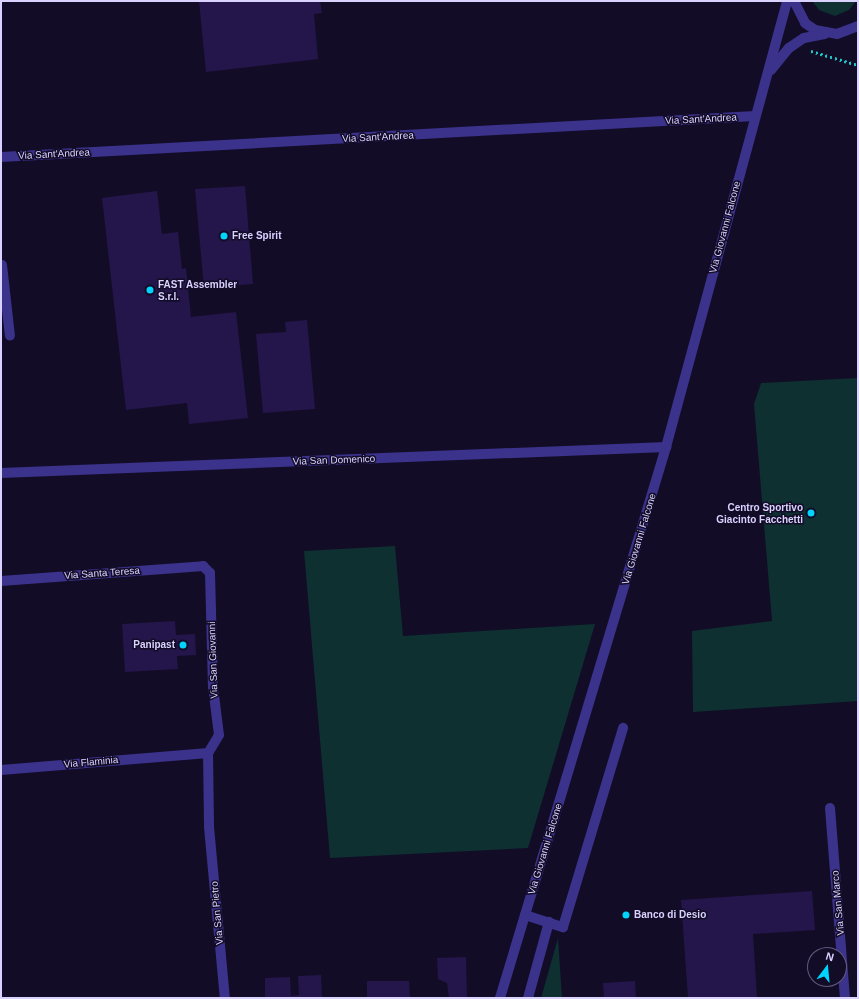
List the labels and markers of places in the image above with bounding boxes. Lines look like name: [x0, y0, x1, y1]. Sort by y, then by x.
place label: Free Spirit: [232, 230, 281, 242]
marker: Free Spirit: [219, 231, 229, 241]
place label: FAST Assembler S.r.l.: [158, 278, 237, 302]
marker: FAST Assembler S.r.l.: [145, 285, 155, 295]
place label: Centro Sportivo Giacinto Facchetti: [716, 501, 803, 524]
marker: Centro Sportivo Giacinto Facchetti: [806, 508, 816, 518]
place label: Panipast: [133, 639, 175, 651]
marker: Panipast: [178, 640, 188, 650]
place label: Banco di Desio: [634, 909, 706, 921]
marker: Banco di Desio: [621, 910, 631, 920]

